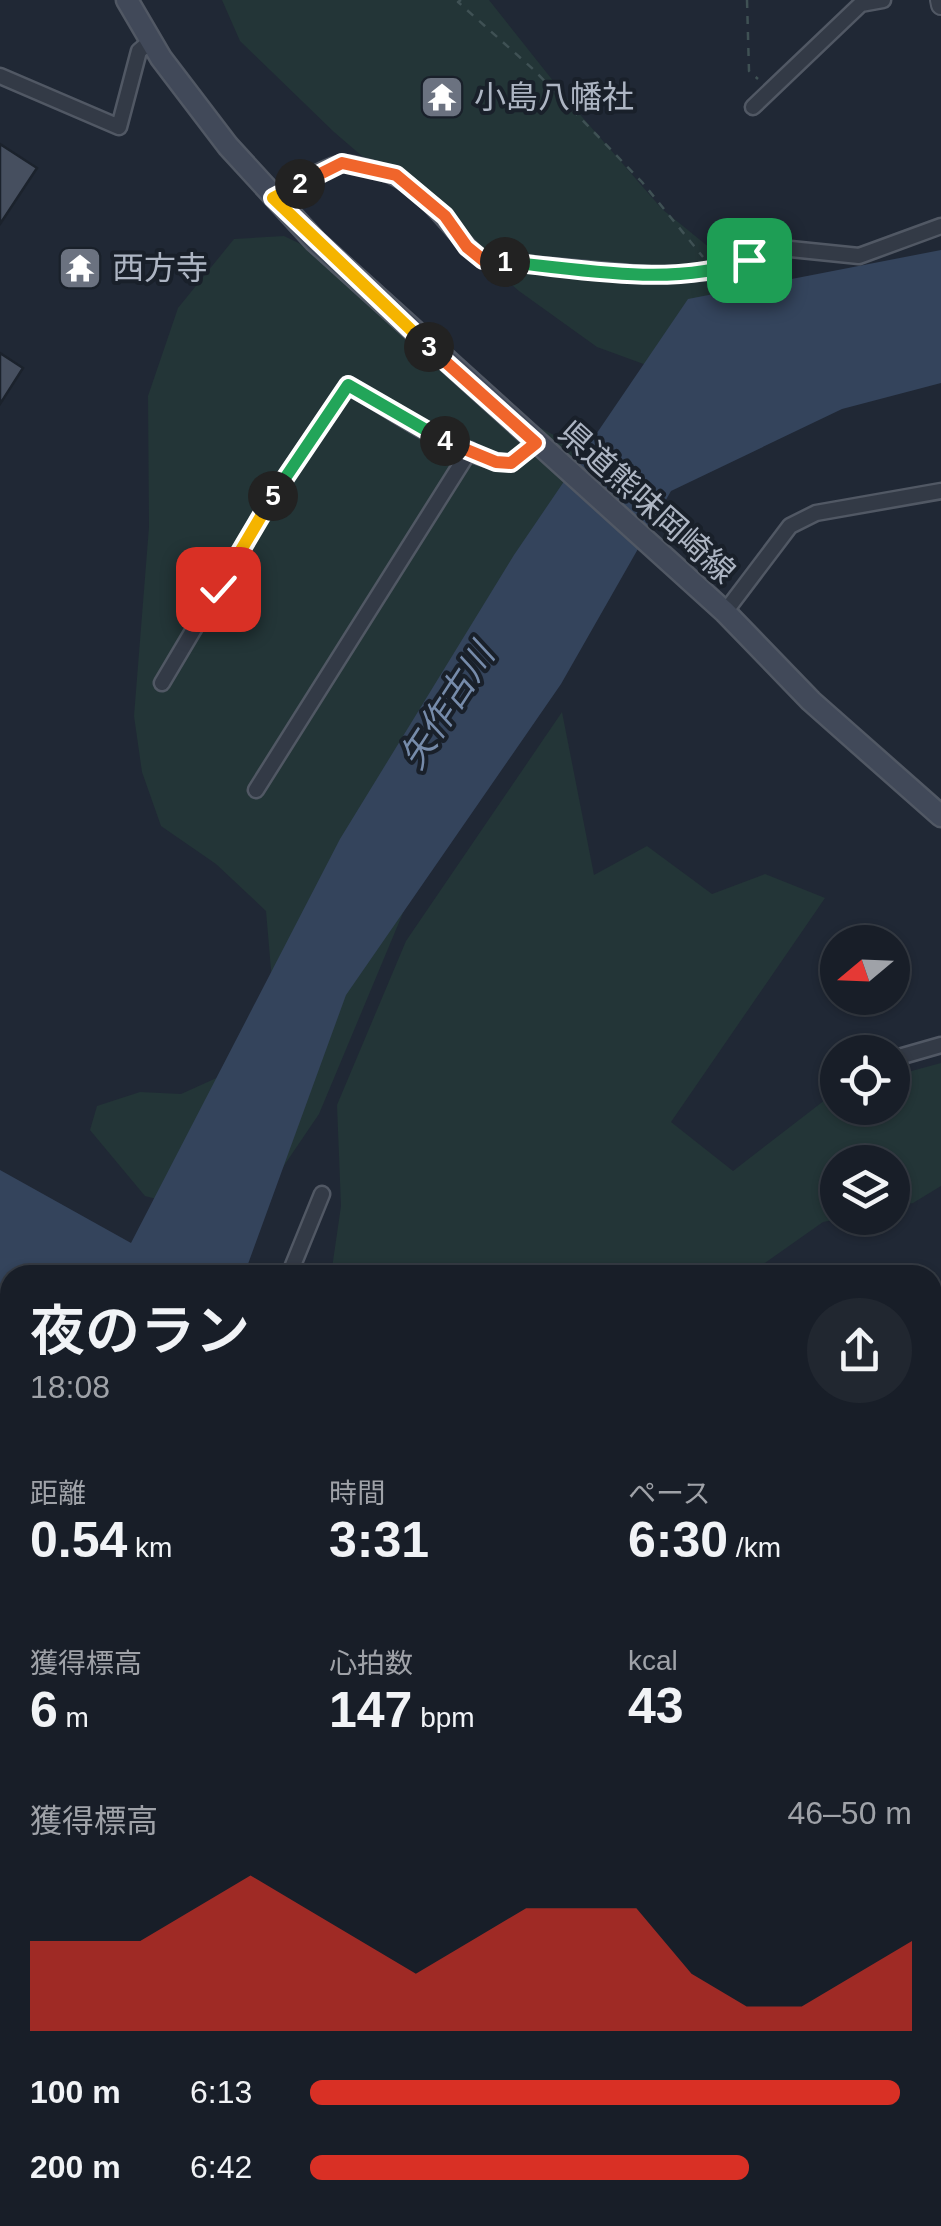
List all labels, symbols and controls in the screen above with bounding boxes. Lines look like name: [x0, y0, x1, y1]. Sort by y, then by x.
temple icon: 小島八幡社: [419, 74, 465, 120]
place label: 小島八幡社: [474, 79, 634, 115]
pin: 2: [275, 159, 325, 209]
text: 2: [292, 168, 308, 199]
pin: [707, 218, 792, 303]
icon: arrive: [722, 233, 777, 288]
pin: 1: [480, 237, 530, 287]
temple icon: 西方寺: [57, 245, 103, 291]
text: 1: [497, 246, 513, 277]
place label: 西方寺: [112, 250, 208, 286]
pin: 3: [404, 322, 454, 372]
text: 3: [421, 331, 437, 362]
street label: 県道熊味岡崎線: [552, 414, 742, 590]
pin: 4: [420, 416, 470, 466]
text: 4: [437, 425, 453, 456]
pin: 5: [248, 471, 298, 521]
text: 5: [265, 480, 281, 511]
pin: [176, 547, 261, 632]
icon: check: [191, 562, 246, 617]
water label: 矢作古川: [392, 633, 503, 775]
north arrow: [820, 925, 910, 1015]
map controls: [820, 925, 910, 1235]
button: locate: [820, 1035, 910, 1125]
button: layers: [820, 1145, 910, 1235]
button: share: [807, 1298, 912, 1403]
text: 夜のラン: [30, 1300, 250, 1362]
text: 18:08: [30, 1369, 110, 1405]
text: 距離: [30, 1478, 86, 1509]
text: 時間: [329, 1478, 385, 1509]
text: ペース: [628, 1478, 711, 1509]
text: 0.54: [30, 1512, 127, 1568]
text: 3:31: [329, 1512, 429, 1568]
text: 6:30: [628, 1512, 728, 1568]
text: km: [127, 1532, 172, 1563]
text: /km: [728, 1532, 781, 1563]
text: kcal: [628, 1645, 678, 1676]
text: 獲得標高: [30, 1648, 142, 1679]
text: 心拍数: [329, 1648, 413, 1679]
text: 43: [628, 1678, 684, 1734]
text: 6: [30, 1682, 58, 1738]
text: 147: [329, 1682, 412, 1738]
text: m: [58, 1702, 89, 1733]
text: bpm: [412, 1702, 475, 1733]
text: 46–50 m: [787, 1795, 912, 1831]
text: 獲得標高: [30, 1803, 158, 1839]
text: 100 m: [30, 2074, 121, 2110]
text: 6:13: [190, 2074, 252, 2110]
text: 200 m: [30, 2149, 121, 2185]
text: 6:42: [190, 2149, 252, 2185]

